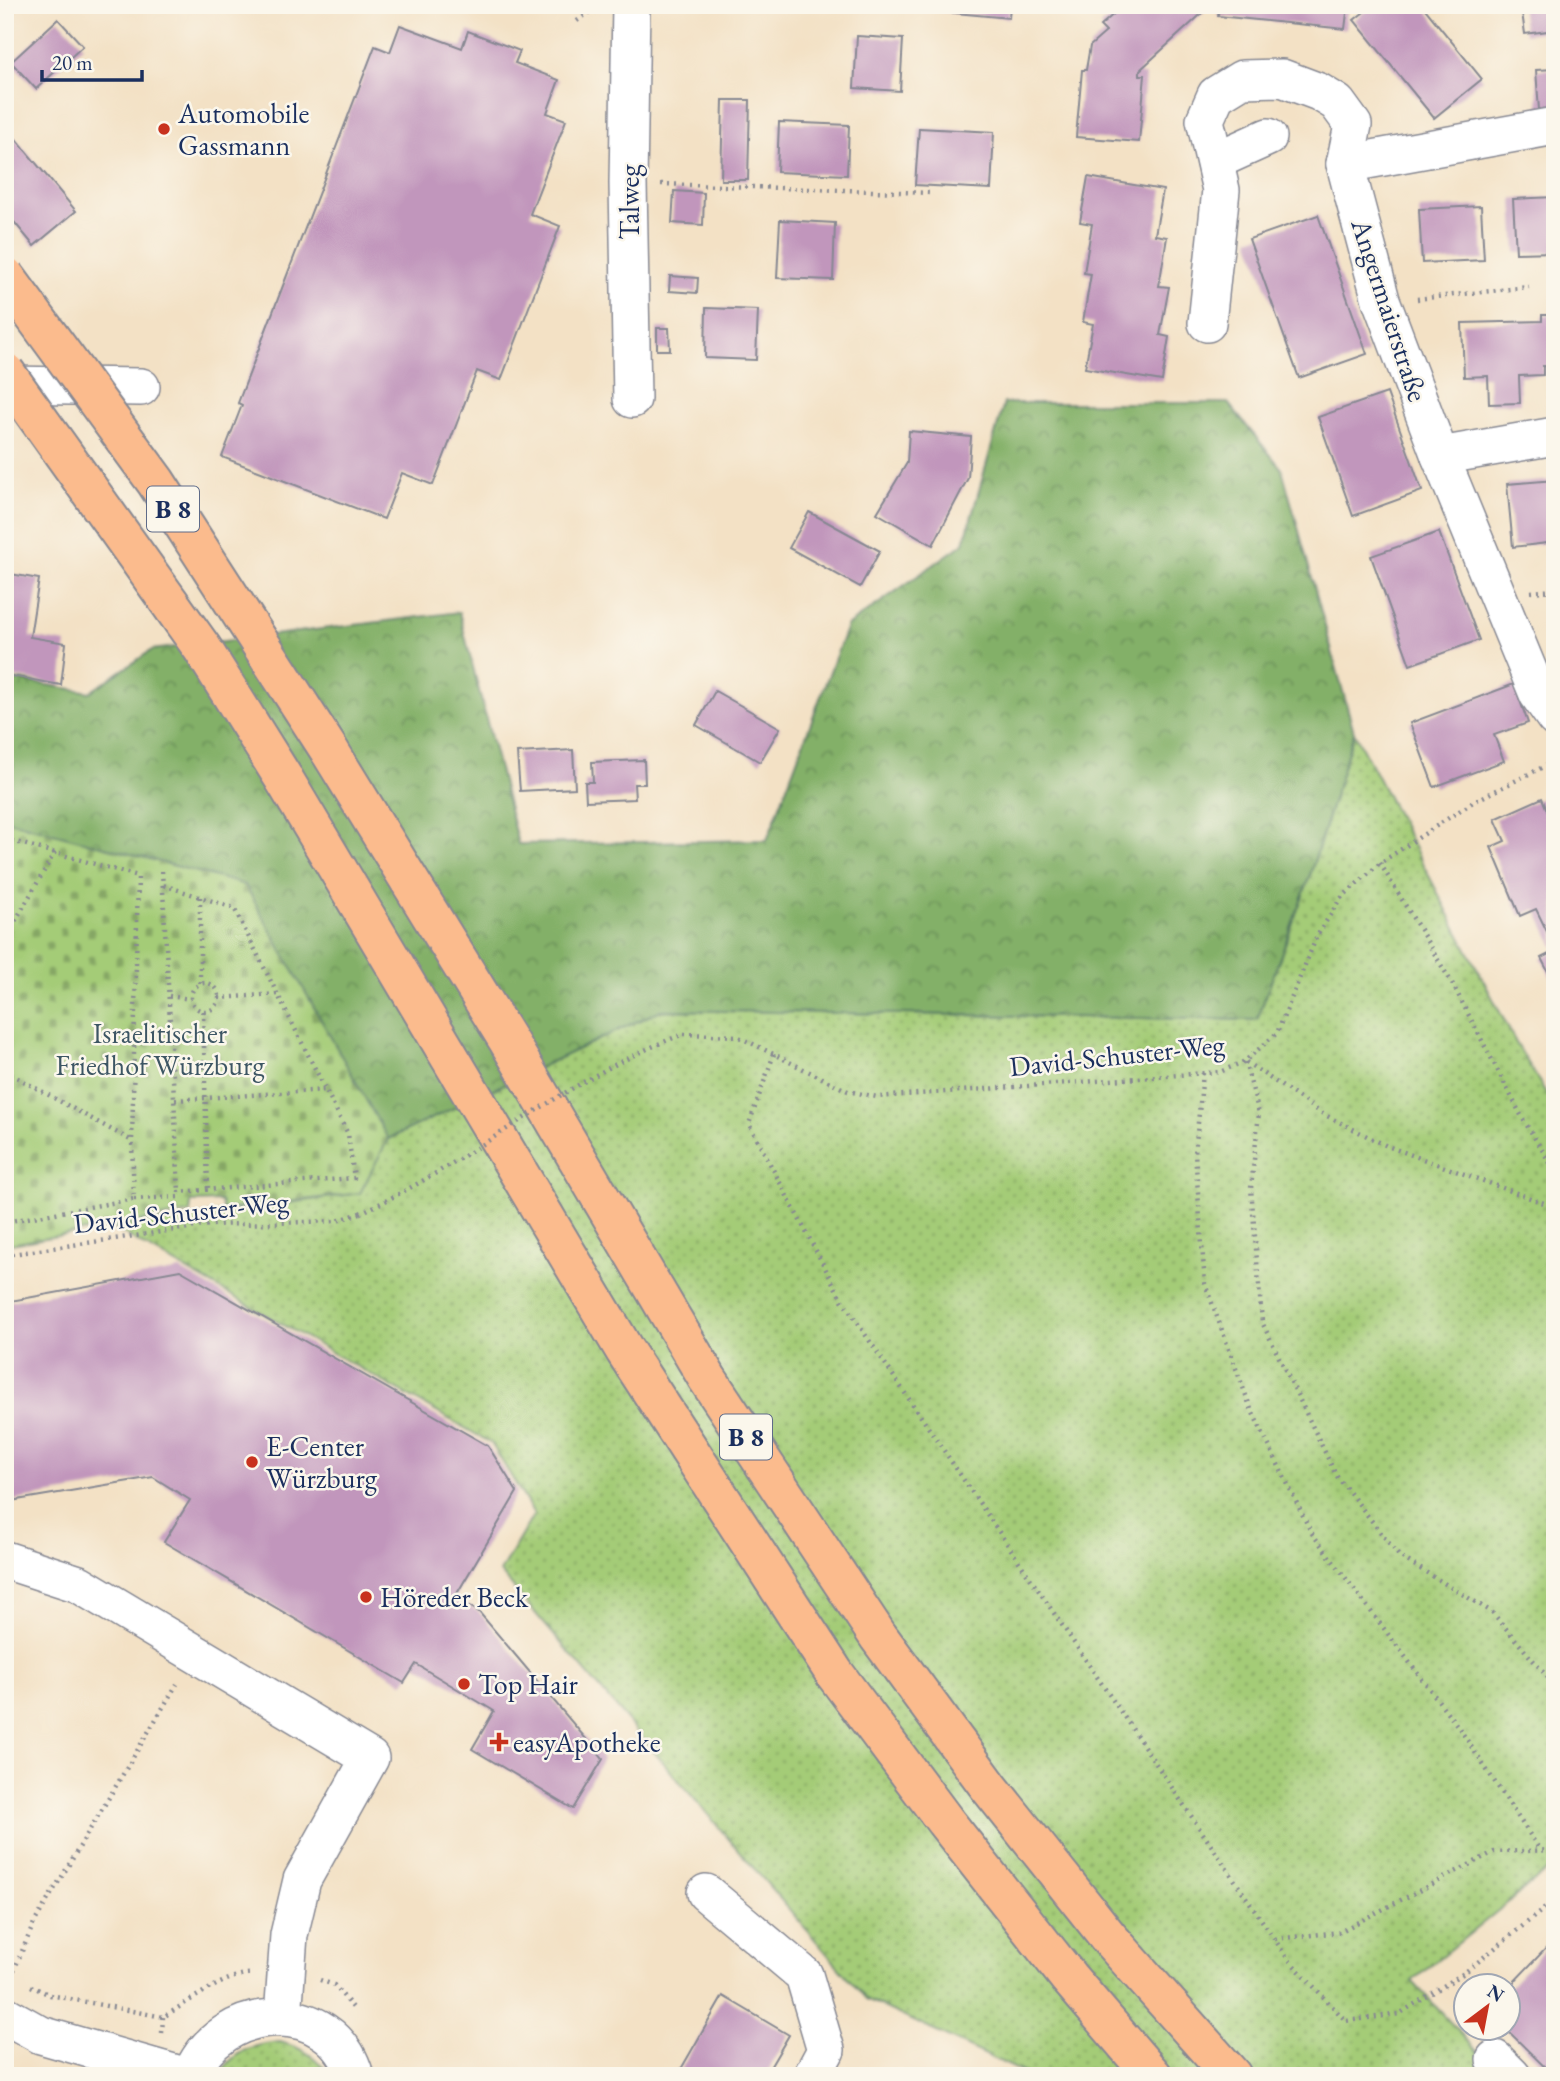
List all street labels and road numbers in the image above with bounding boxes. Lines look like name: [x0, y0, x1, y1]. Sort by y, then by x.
street label: Talweg: [611, 164, 647, 240]
street label: Angermaierstraße: [1343, 213, 1437, 406]
road number: B 8: [147, 486, 199, 531]
street label: David-Schuster-Weg: [1008, 1026, 1227, 1084]
street label: David-Schuster-Weg: [72, 1183, 291, 1241]
road number: B 8: [720, 1414, 772, 1460]

